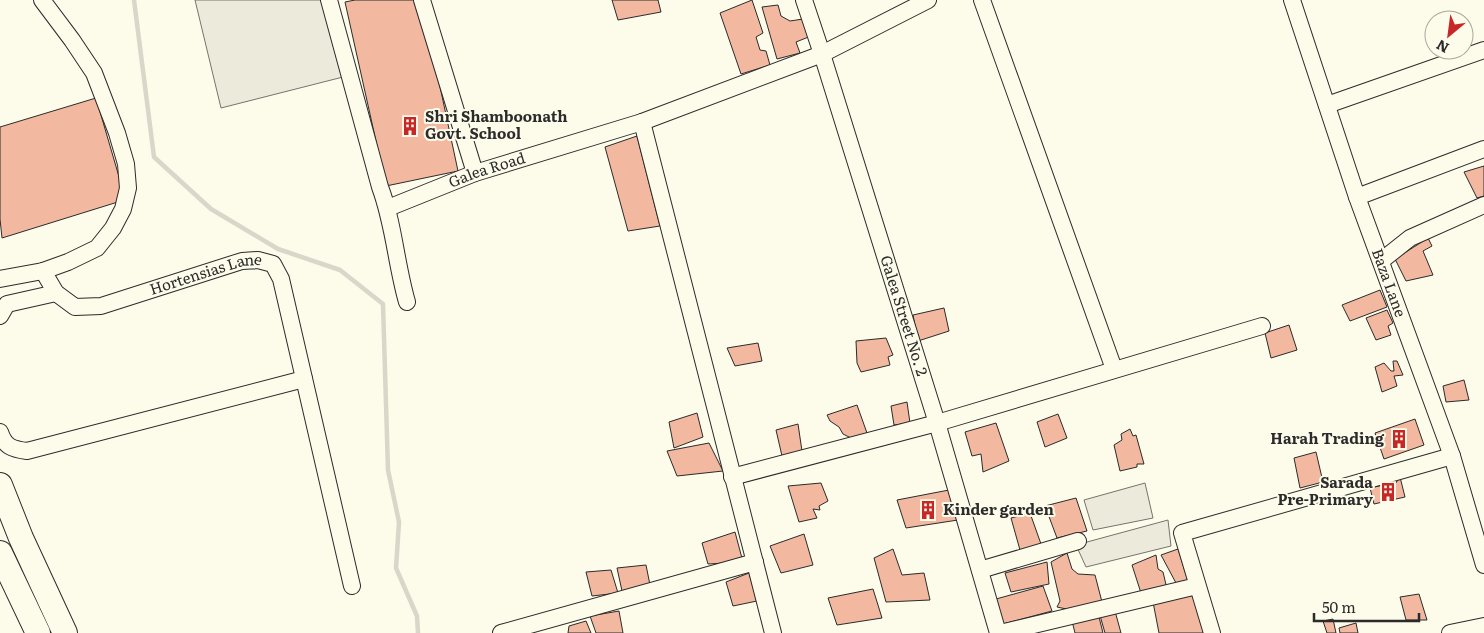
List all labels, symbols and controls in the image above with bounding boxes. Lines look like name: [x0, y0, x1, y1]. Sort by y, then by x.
north arrow: [1424, 10, 1474, 60]
text: N: [1432, 36, 1452, 59]
place label: Shri Shamboonath Govt. School: [425, 104, 568, 144]
building icon: Shri Shamboonath Govt. School: [399, 115, 421, 137]
street label: Galea Road: [445, 145, 528, 193]
street label: Baza Lane: [1367, 245, 1413, 320]
street label: Hortensias Lane: [146, 246, 265, 300]
street label: Galea Street No. 2: [875, 252, 935, 379]
place label: Harah Trading: [1270, 426, 1385, 449]
building icon: Harah Trading: [1388, 428, 1410, 450]
place label: Sarada Pre-Primary: [1278, 470, 1374, 510]
building icon: Sarada Pre-Primary: [1377, 481, 1399, 503]
place label: Kinder garden: [943, 497, 1054, 520]
building icon: Kinder garden: [917, 499, 939, 521]
scale bar: [1314, 590, 1419, 622]
text: 50 m: [1322, 595, 1356, 618]

